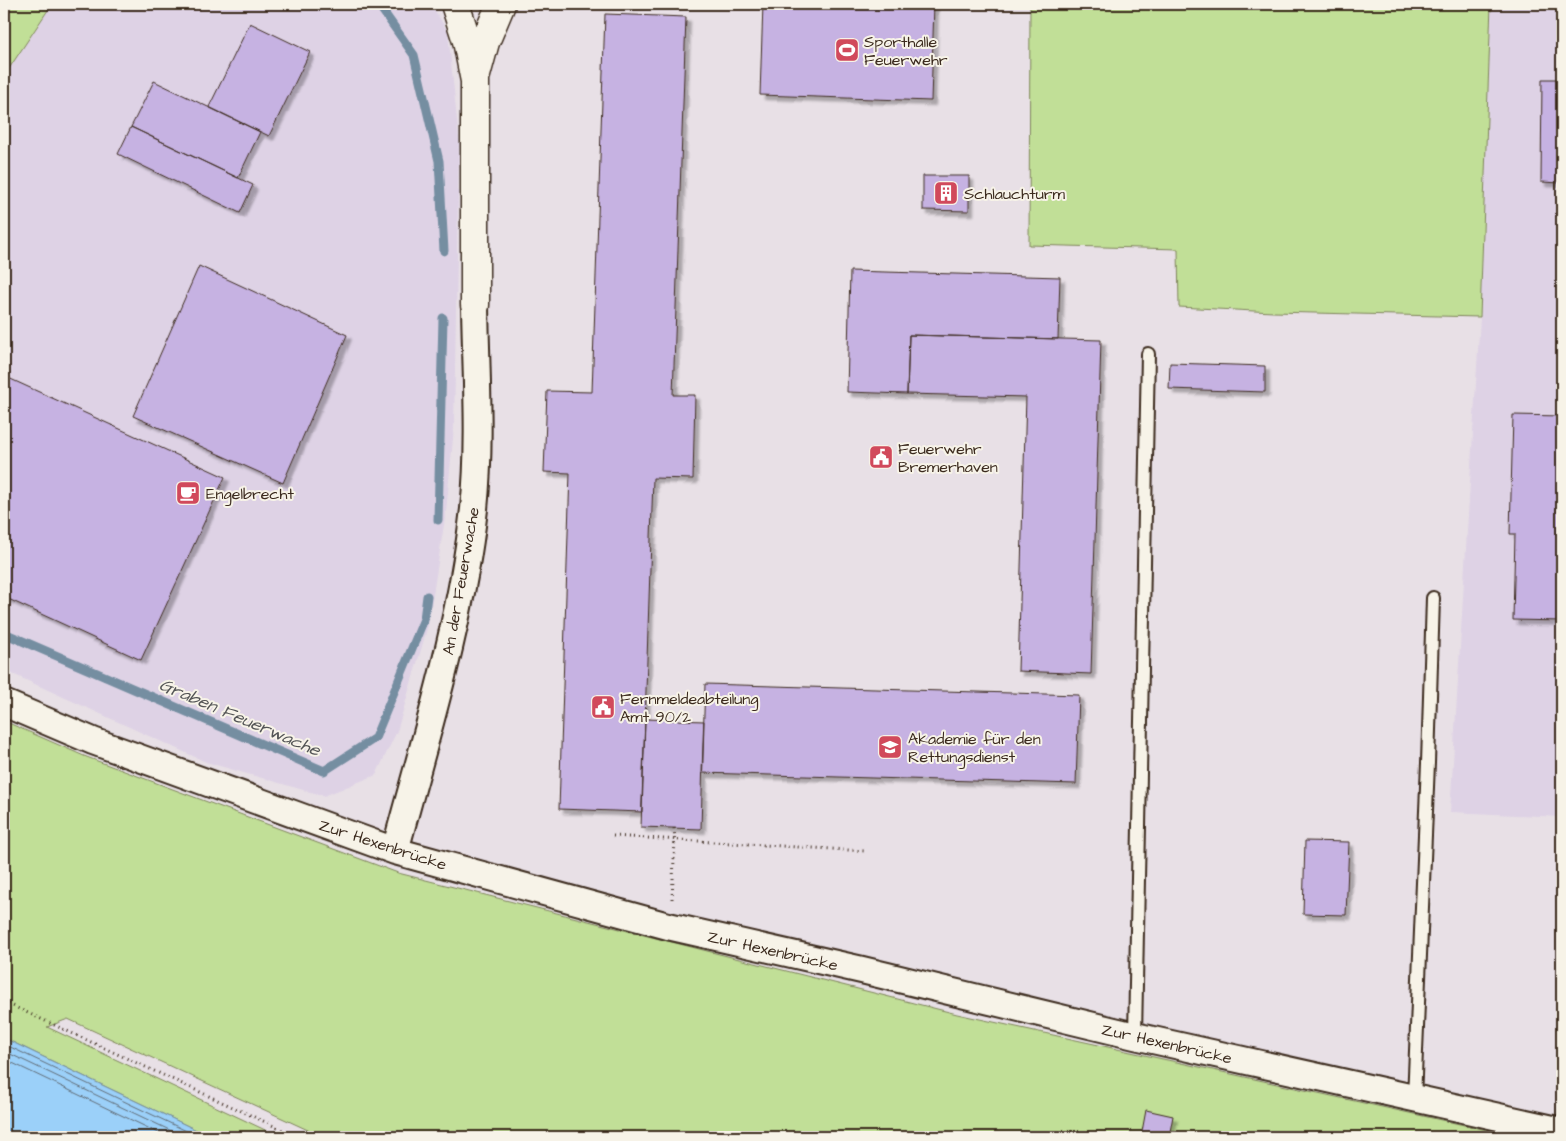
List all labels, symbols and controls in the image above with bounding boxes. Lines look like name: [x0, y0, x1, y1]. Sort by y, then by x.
place label: Sporthalle Feuerwehr: [864, 31, 948, 71]
sports icon: Sporthalle Feuerwehr: [834, 37, 860, 63]
building icon: Schlauchturm: [933, 180, 959, 206]
place label: Schlauchturm: [964, 183, 1066, 205]
place label: Feuerwehr Bremerhaven: [898, 438, 998, 478]
public building icon: Feuerwehr Bremerhaven: [868, 444, 894, 470]
cafe icon: Engelbrecht: [175, 480, 201, 506]
place label: Engelbrecht: [206, 483, 294, 506]
street label: An der Feuerwache: [437, 505, 485, 657]
water label: Graben Feuerwache: [156, 672, 325, 763]
place label: Fernmeldeabteilung Amt 90/2: [620, 688, 759, 728]
public building icon: Fernmeldeabteilung Amt 90/2: [590, 694, 616, 720]
place label: Akademie für den Rettungsdienst: [908, 728, 1041, 769]
school or university icon: Akademie für den Rettungsdienst: [877, 734, 903, 760]
street label: Zur Hexenbrücke: [316, 814, 450, 876]
street label: Zur Hexenbrücke: [706, 925, 840, 977]
street label: Zur Hexenbrücke: [1100, 1018, 1234, 1070]

